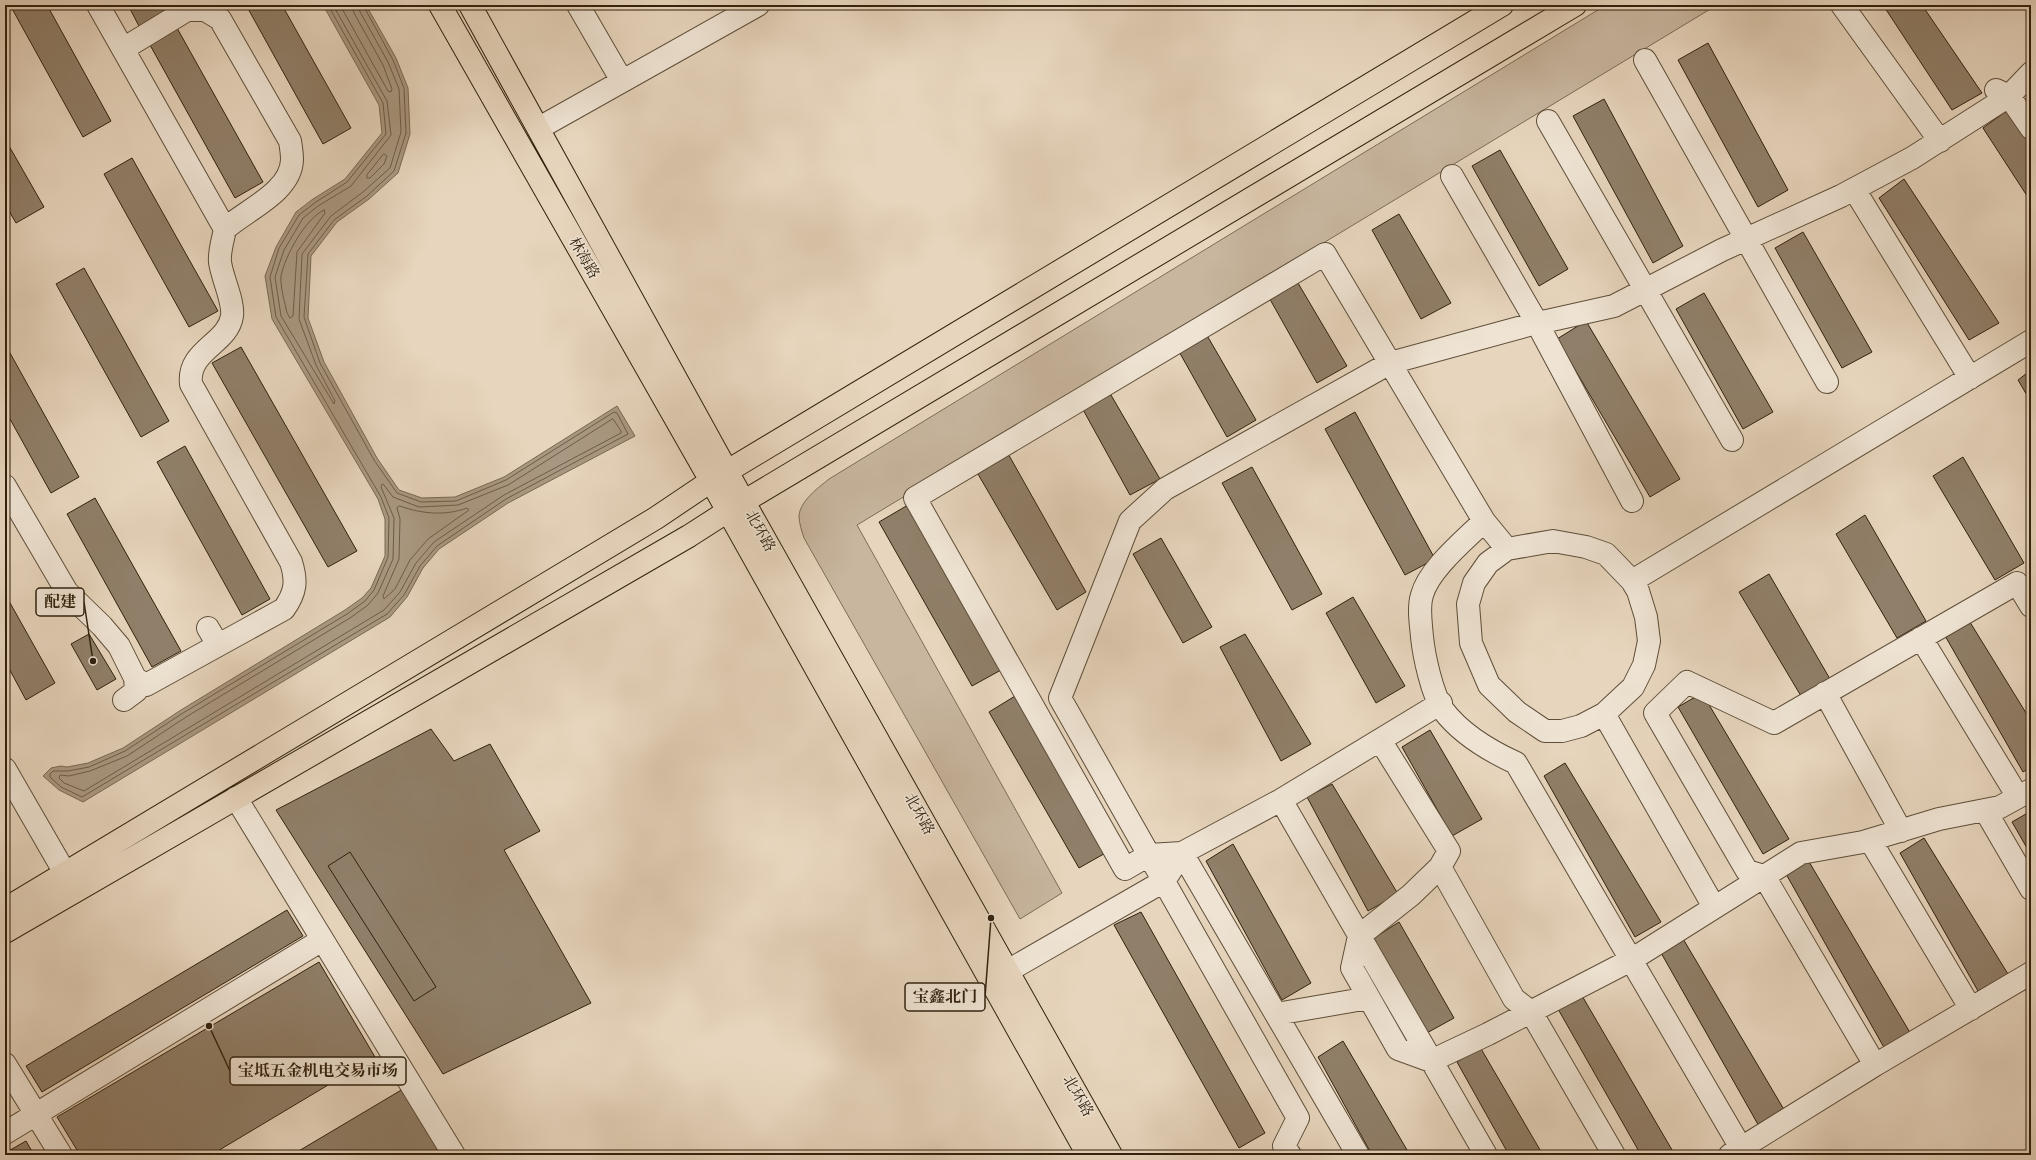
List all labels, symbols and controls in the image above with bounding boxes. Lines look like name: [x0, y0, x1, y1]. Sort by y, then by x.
street label: 林海路: [565, 234, 603, 282]
street label: 北环路: [741, 507, 779, 555]
callout: 配建: [36, 588, 84, 616]
text: 配建: [44, 592, 76, 612]
street label: 北环路: [900, 790, 938, 838]
callout: 宝鑫北门: [905, 983, 985, 1011]
text: 宝鑫北门: [913, 987, 977, 1007]
callout: 宝坻五金机电交易市场: [230, 1057, 406, 1085]
text: 宝坻五金机电交易市场: [238, 1061, 398, 1081]
street label: 北环路: [1059, 1072, 1097, 1120]

